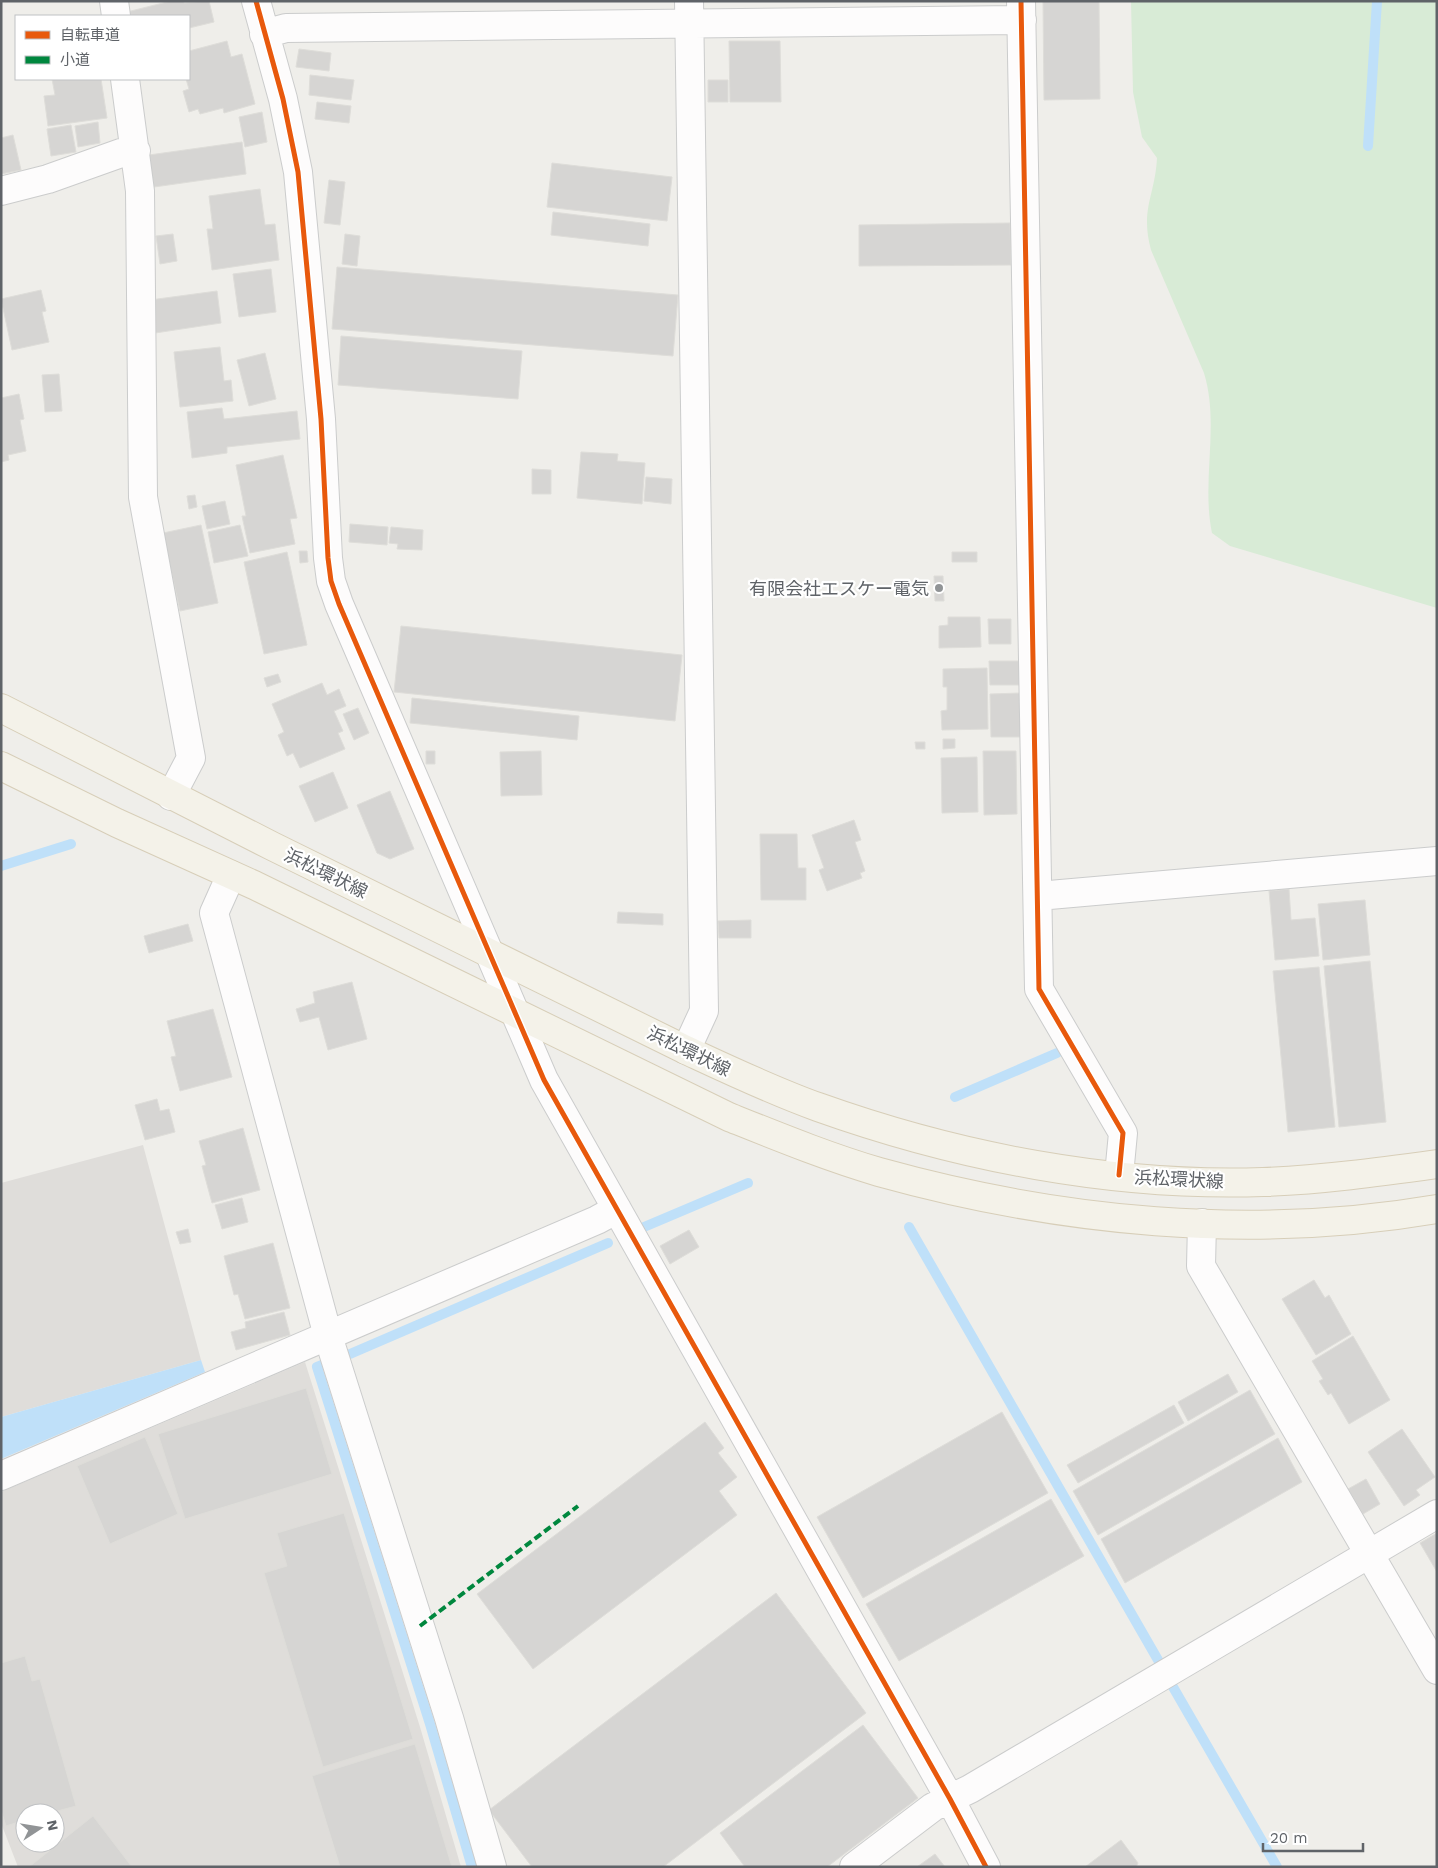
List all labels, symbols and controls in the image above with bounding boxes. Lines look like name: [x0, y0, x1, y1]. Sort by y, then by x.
legend: [15, 15, 190, 80]
text: 自転車道: [60, 26, 120, 44]
text: 小道: [60, 51, 90, 69]
place label: 有限会社エスケー電気: [749, 578, 929, 599]
marker: 有限会社エスケー電気: [933, 582, 945, 594]
street label: 浜松環状線: [281, 844, 371, 902]
street label: 浜松環状線: [644, 1022, 734, 1080]
street label: 浜松環状線: [1134, 1166, 1224, 1192]
north arrow: [15, 1803, 65, 1853]
text: N: [44, 1819, 62, 1832]
scale bar: [1263, 1820, 1363, 1852]
text: 20 m: [1270, 1829, 1308, 1847]

